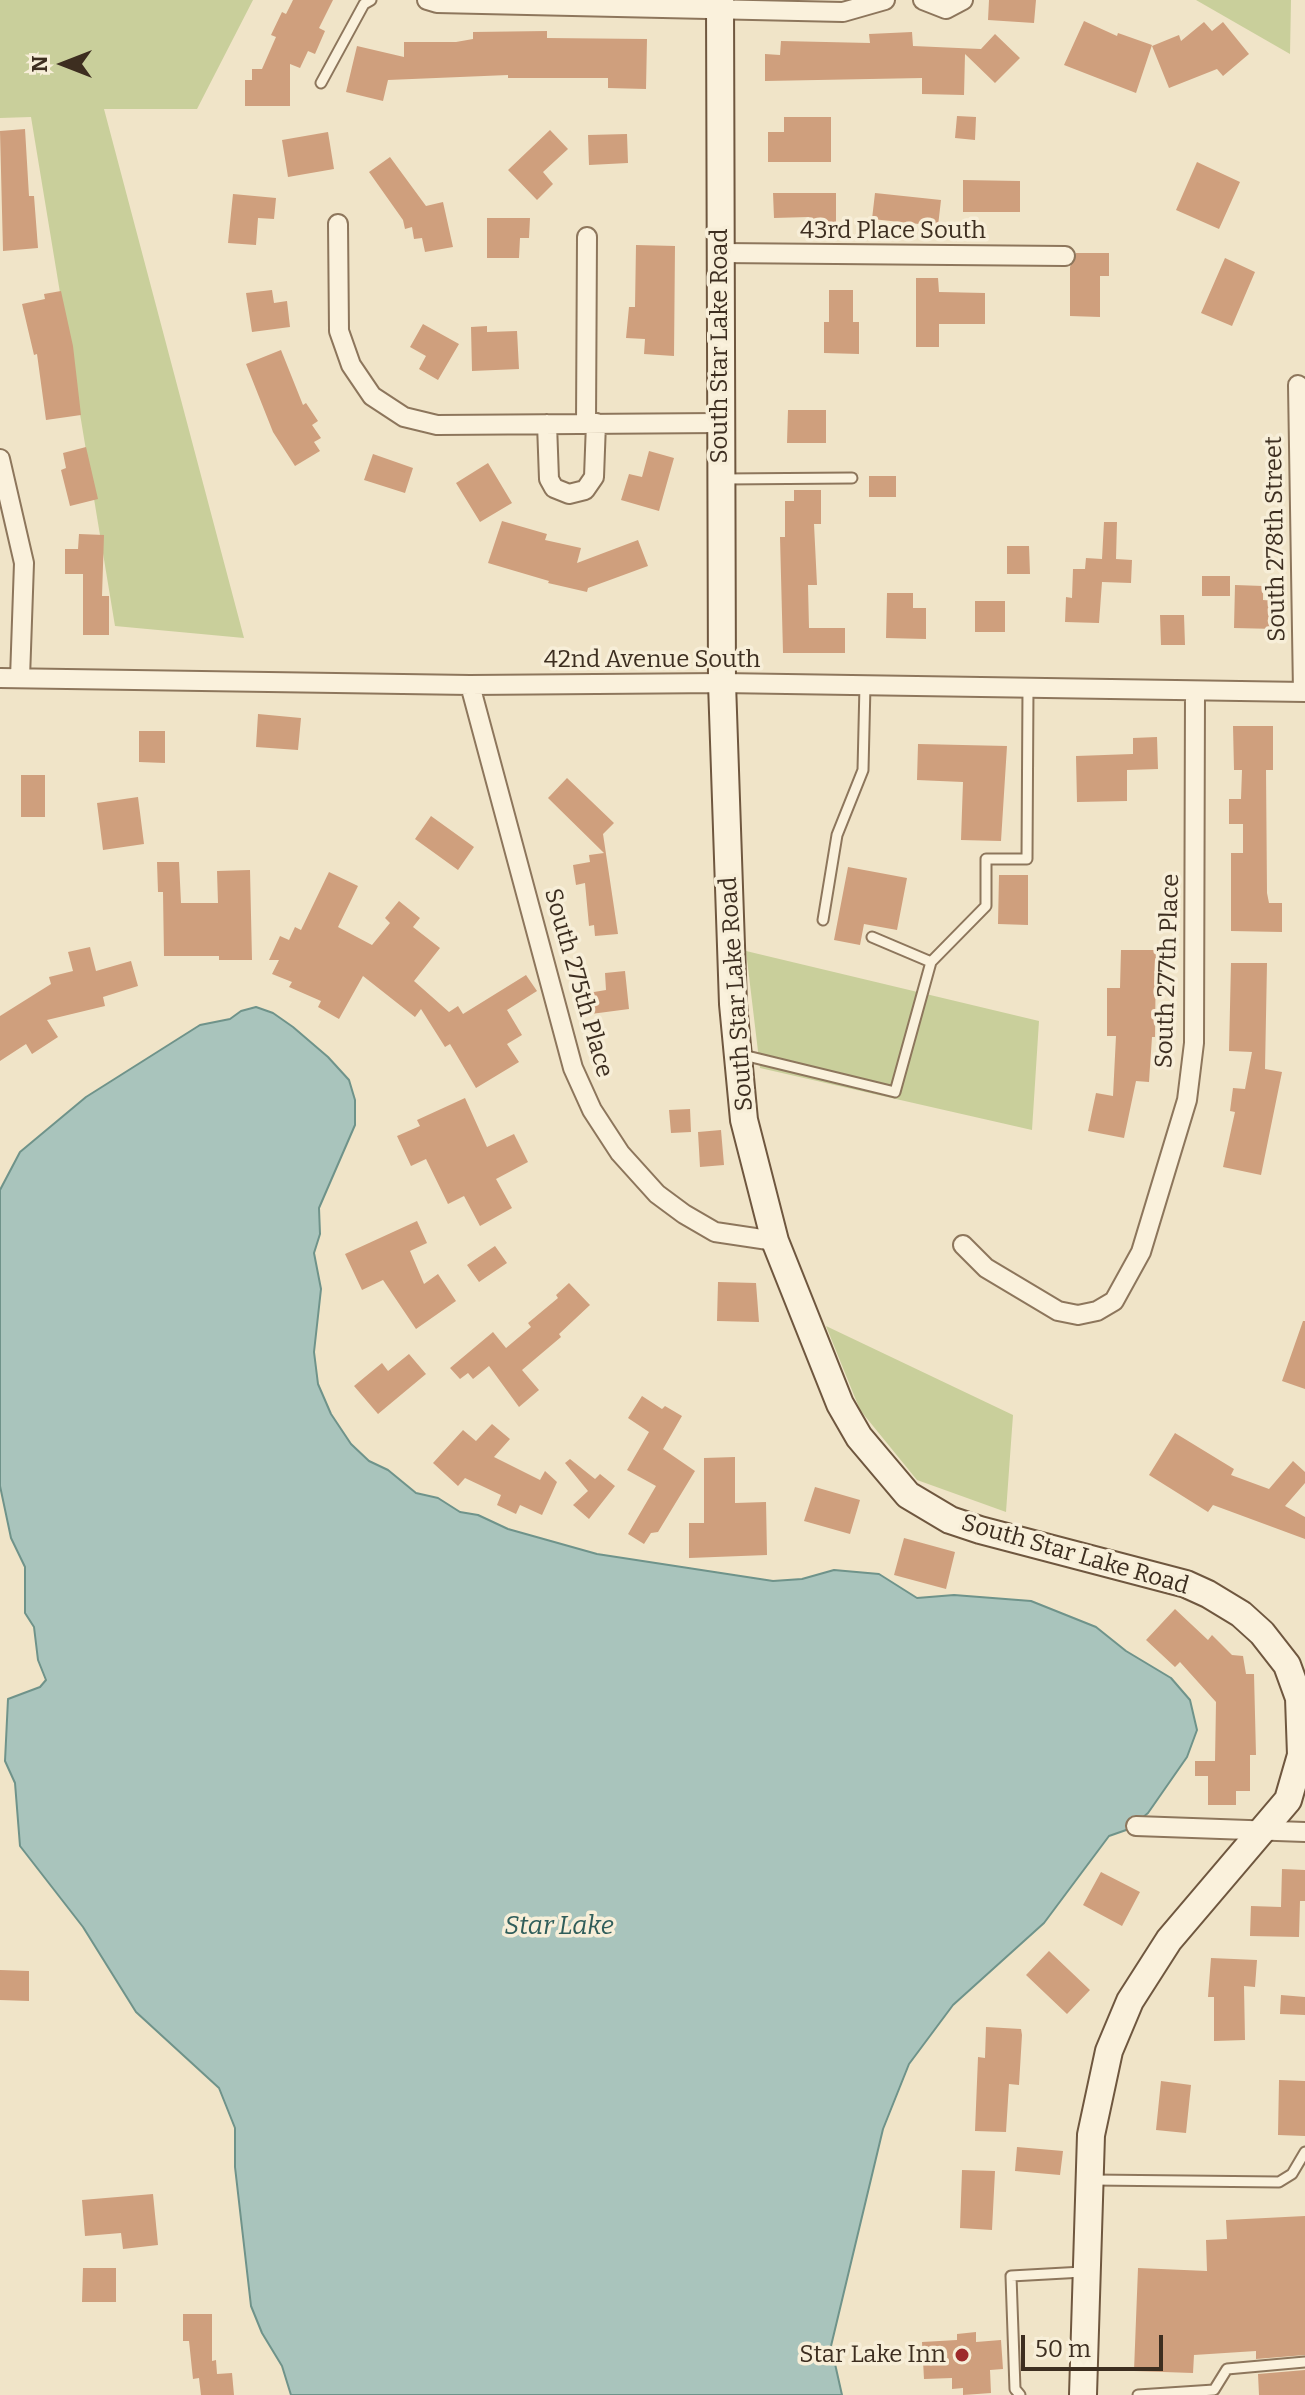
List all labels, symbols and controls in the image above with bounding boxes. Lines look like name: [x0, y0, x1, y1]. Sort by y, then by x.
north arrow: [24, 24, 104, 104]
text: N: [26, 56, 53, 73]
street label: 43rd Place South: [800, 217, 986, 245]
street label: South Star Lake Road: [706, 228, 734, 464]
street label: South 278th Street: [1260, 436, 1292, 642]
street label: 42nd Avenue South: [544, 646, 760, 674]
street label: South 277th Place: [1150, 873, 1186, 1069]
street label: South Star Lake Road: [714, 876, 760, 1112]
street label: South 275th Place: [537, 885, 619, 1081]
street label: South Star Lake Road: [958, 1509, 1192, 1601]
water label: Star Lake: [504, 1911, 614, 1943]
scale bar: [1025, 2319, 1167, 2369]
text: 50 m: [1035, 2335, 1091, 2363]
place label: Star Lake Inn: [799, 2341, 946, 2369]
marker: Star Lake Inn: [953, 2346, 971, 2364]

